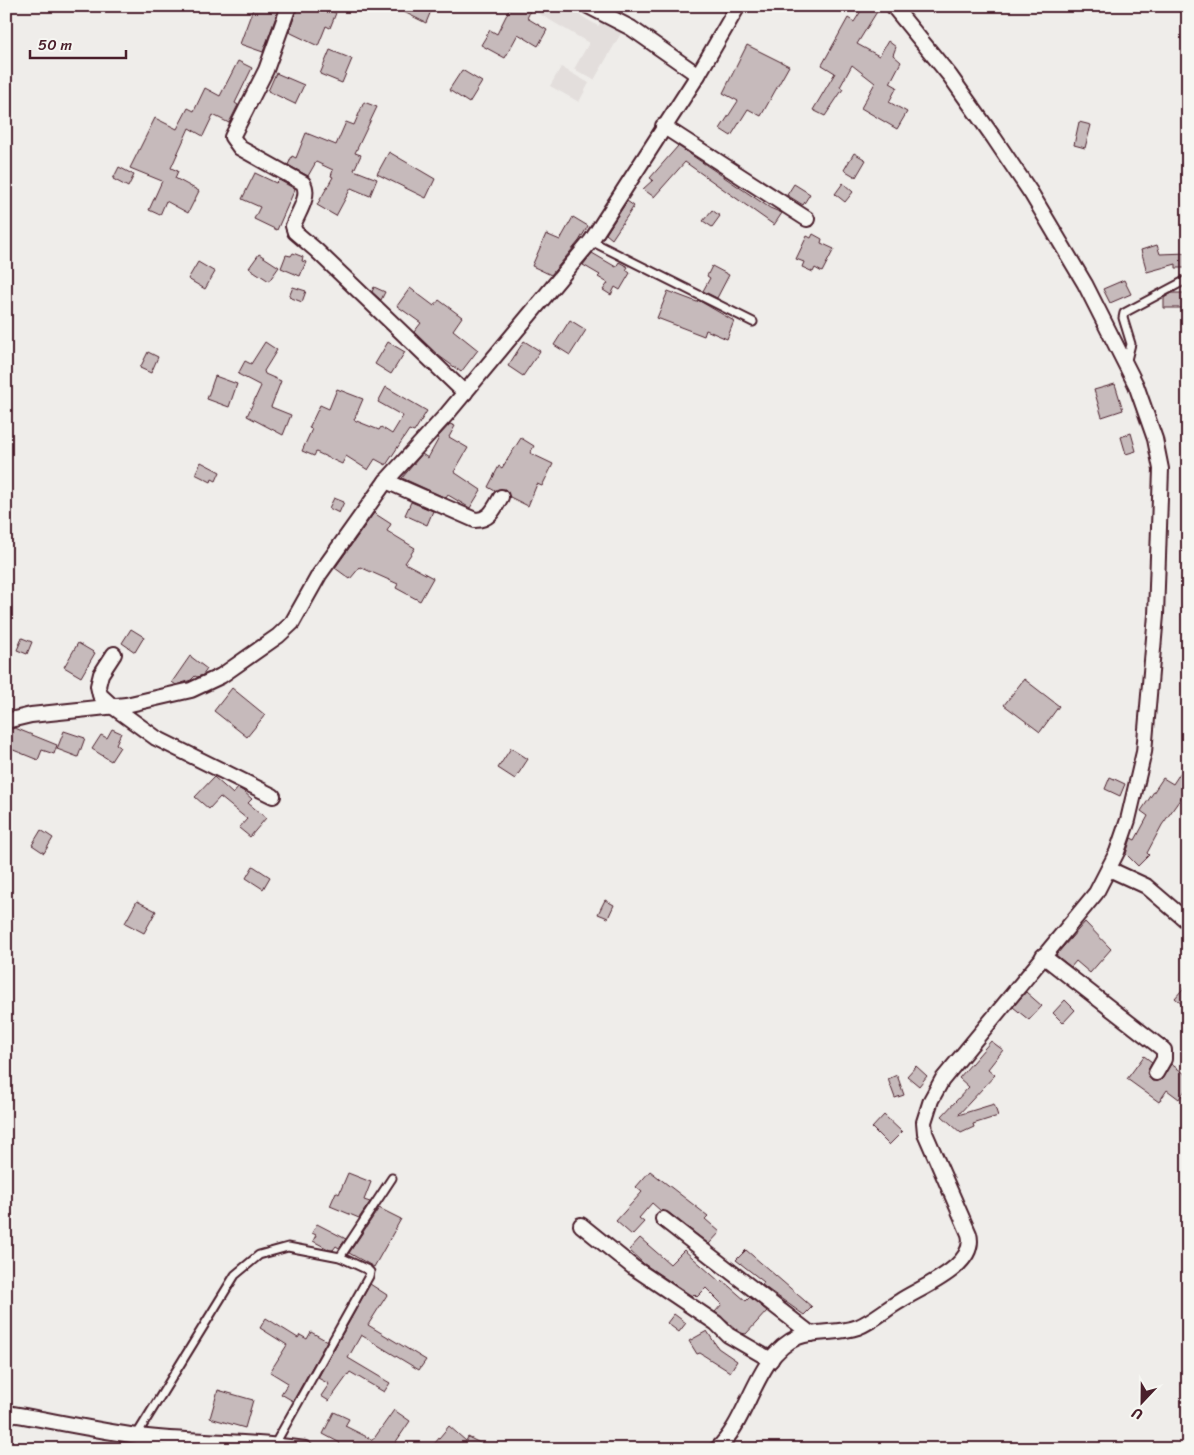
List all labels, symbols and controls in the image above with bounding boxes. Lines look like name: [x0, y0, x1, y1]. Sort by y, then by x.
scale bar: [30, 28, 126, 60]
text: 50 m: [38, 32, 73, 58]
north arrow: [1116, 1378, 1166, 1428]
text: U: [1128, 1400, 1146, 1427]

